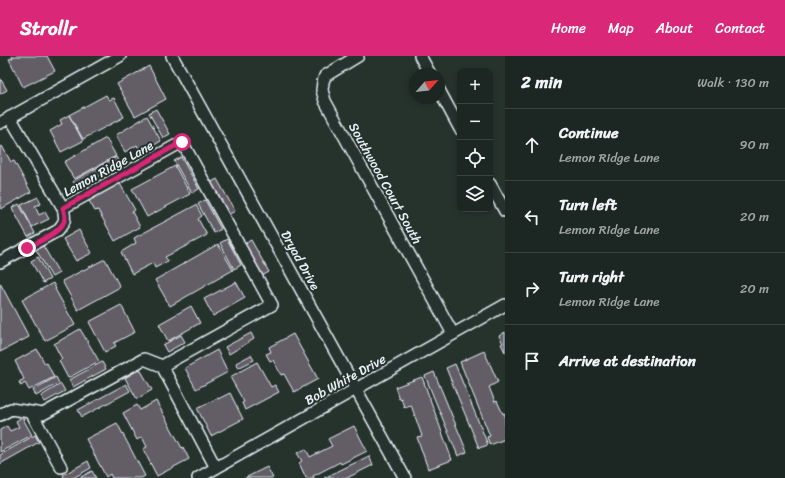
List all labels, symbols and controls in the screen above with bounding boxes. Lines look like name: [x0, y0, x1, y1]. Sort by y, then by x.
text: Strollr: [20, 12, 76, 45]
text: Home: [551, 16, 586, 41]
text: Map: [608, 16, 634, 41]
text: About: [656, 16, 693, 41]
text: Contact: [715, 16, 765, 41]
text: 2 min: [521, 67, 562, 97]
north arrow: [409, 68, 445, 104]
map controls: [457, 68, 493, 212]
button: +: [457, 68, 493, 104]
text: Walk · 130 m: [697, 71, 769, 94]
button: −: [457, 104, 493, 140]
street label: Southwood Court South: [342, 118, 429, 249]
text: Continue: [559, 120, 619, 146]
route start: [173, 133, 191, 151]
text: 90 m: [739, 133, 769, 156]
street label: Lemon Ridge Lane: [59, 134, 158, 203]
icon: ahead: [521, 134, 543, 156]
button: locate: [457, 140, 493, 176]
text: Lemon Ridge Lane: [559, 146, 659, 169]
button: layers: [457, 176, 493, 212]
text: Turn left: [559, 192, 617, 218]
text: 20 m: [740, 205, 769, 228]
icon: left: [521, 206, 543, 228]
text: Lemon Ridge Lane: [559, 218, 659, 241]
street label: Dryad Drive: [275, 226, 327, 295]
route end: [18, 239, 36, 257]
text: Turn right: [559, 264, 624, 290]
text: 20 m: [740, 277, 769, 300]
icon: right: [521, 278, 543, 300]
text: Lemon Ridge Lane: [559, 290, 659, 313]
street label: Bob White Drive: [300, 347, 391, 411]
text: Arrive at destination: [559, 348, 696, 374]
icon: arrive: [521, 350, 543, 372]

